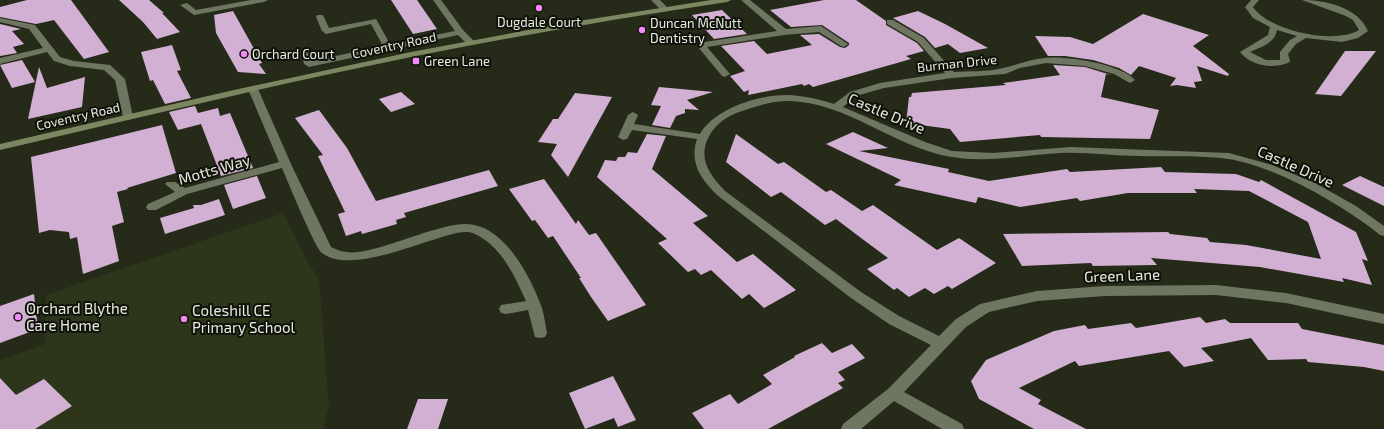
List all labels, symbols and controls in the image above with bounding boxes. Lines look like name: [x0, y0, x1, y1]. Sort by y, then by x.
marker: Dugdale Court: [534, 3, 544, 13]
place label: Dugdale Court: [497, 14, 581, 30]
place label: Duncan McNutt Dentistry: [650, 15, 742, 46]
marker: Duncan McNutt Dentistry: [637, 25, 647, 35]
street label: Coventry Road: [350, 28, 438, 62]
place label: Orchard Court: [252, 46, 335, 62]
marker: Orchard Court: [239, 49, 249, 59]
street label: Burman Drive: [916, 51, 998, 75]
place label: Green Lane: [424, 53, 490, 69]
marker: Green Lane: [411, 56, 421, 66]
street label: Castle Drive: [846, 89, 928, 137]
street label: Coventry Road: [34, 99, 122, 133]
street label: Castle Drive: [1255, 141, 1337, 191]
street label: Motts Way: [176, 150, 252, 188]
street label: Green Lane: [1084, 265, 1160, 285]
place label: Orchard Blythe Care Home: [26, 299, 128, 334]
place label: Coleshill CE Primary School: [192, 301, 295, 336]
marker: Orchard Blythe Care Home: [13, 312, 23, 322]
marker: Coleshill CE Primary School: [179, 314, 189, 324]

